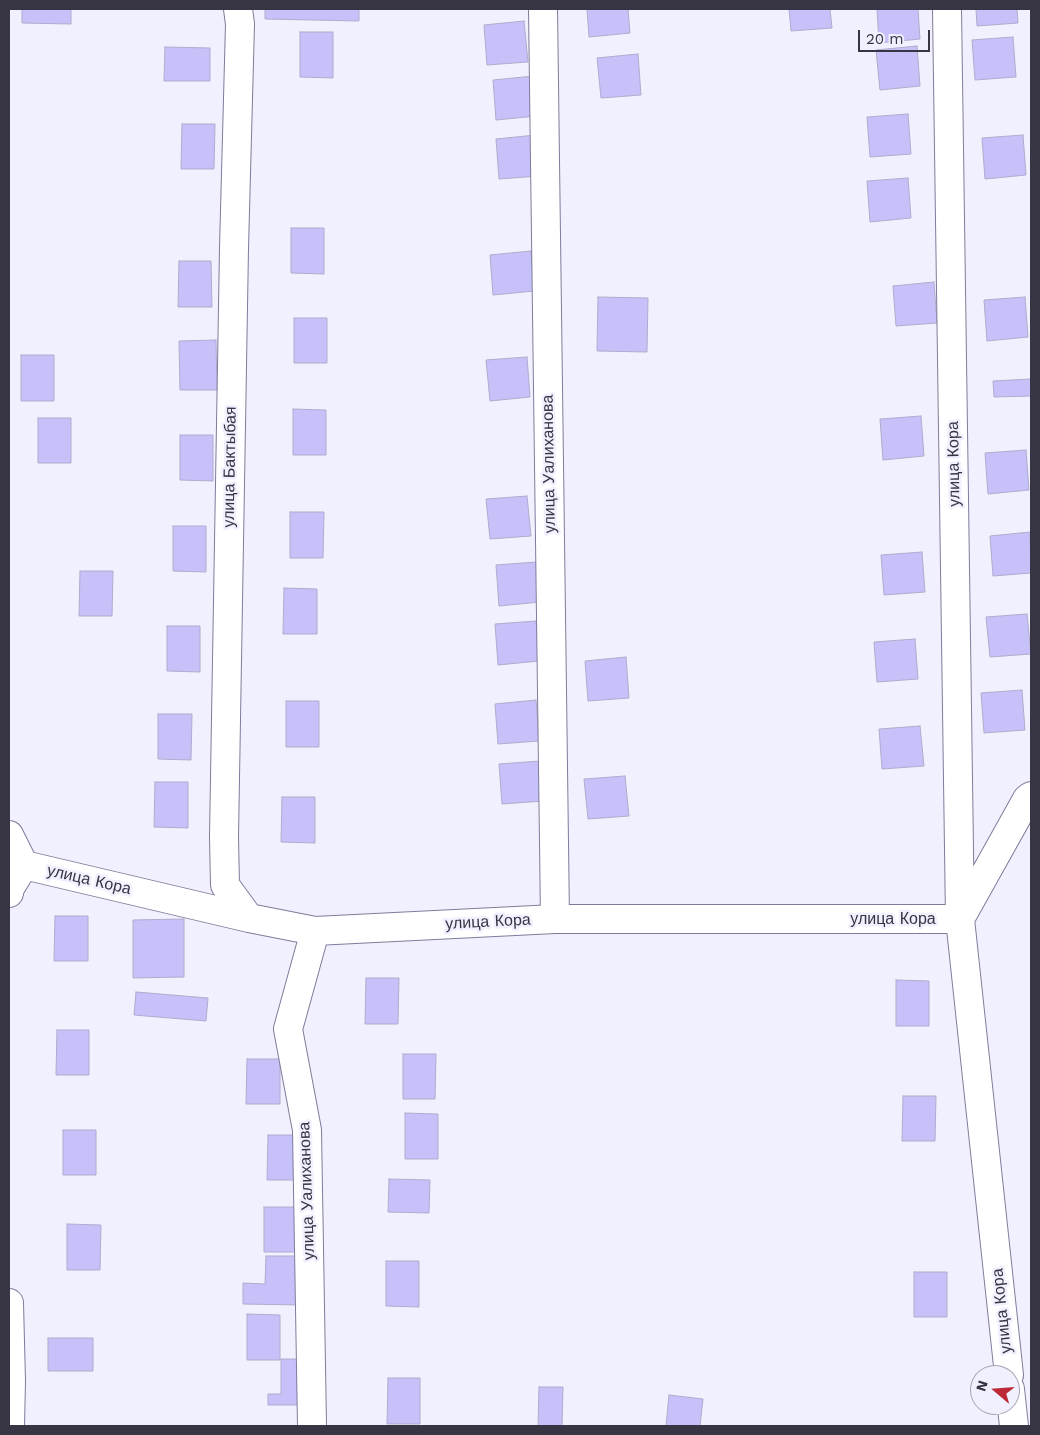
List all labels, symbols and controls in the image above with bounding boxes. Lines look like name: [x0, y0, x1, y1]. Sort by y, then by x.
scale bar: [860, 20, 932, 52]
text: 20 m: [866, 30, 904, 48]
street label: улица Уалиханова: [538, 395, 560, 533]
street label: улица Бактыбая: [219, 406, 241, 528]
street label: улица Кора: [944, 421, 964, 507]
street label: улица Кора: [45, 861, 133, 899]
street label: улица Кора: [850, 909, 936, 929]
street label: улица Кора: [445, 910, 531, 934]
street label: улица Уалиханова: [295, 1121, 319, 1261]
street label: улица Кора: [988, 1268, 1016, 1354]
north arrow: [970, 1365, 1020, 1415]
text: N: [972, 1378, 991, 1393]

